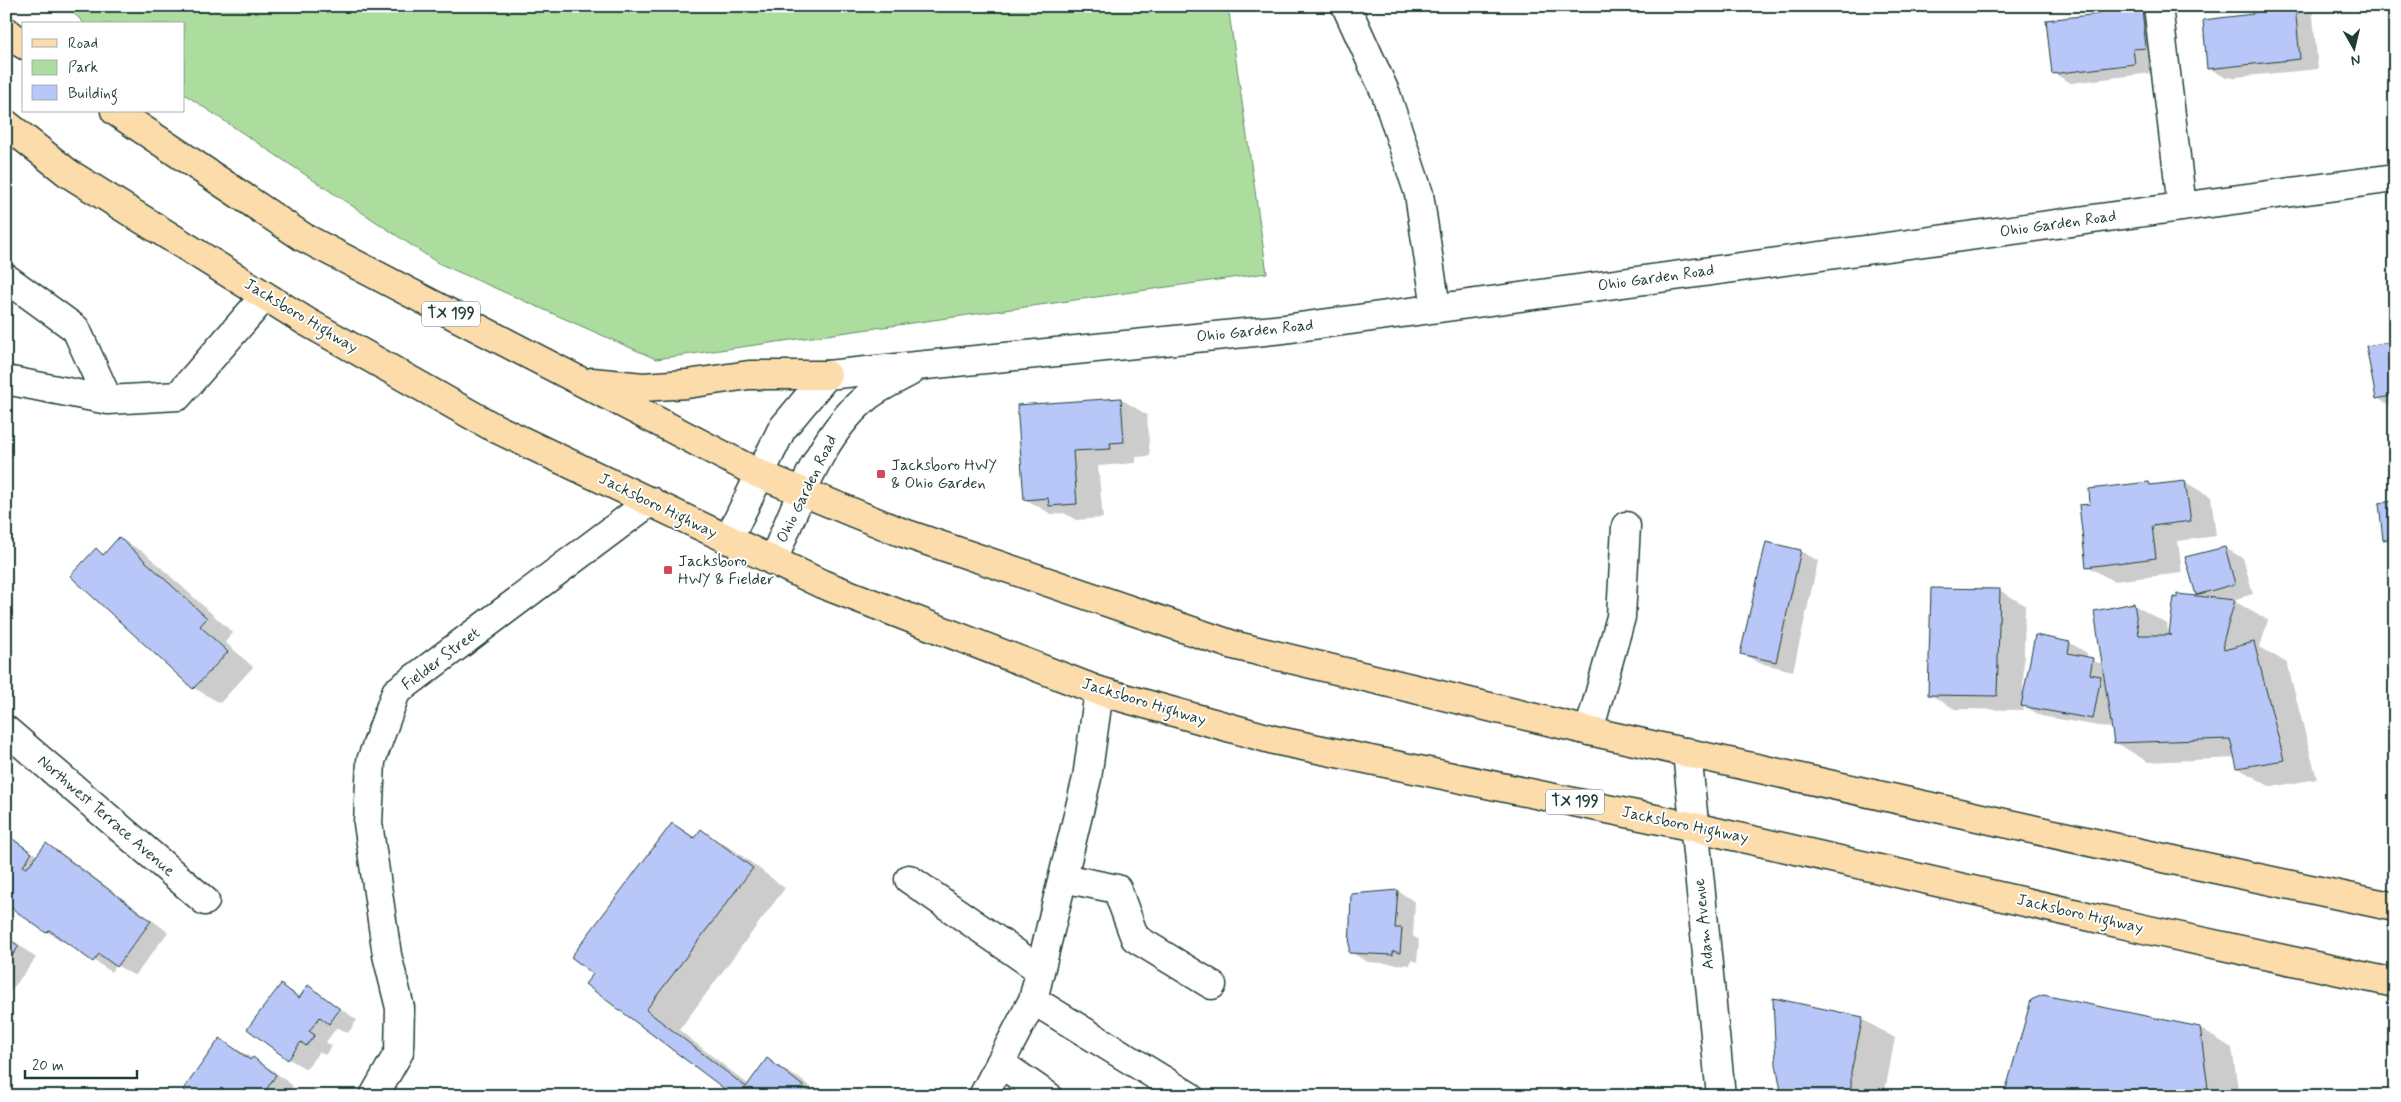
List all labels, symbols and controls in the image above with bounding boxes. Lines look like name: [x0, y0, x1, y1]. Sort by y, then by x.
legend: [22, 22, 185, 112]
north arrow: [2328, 22, 2378, 72]
text: Road: [68, 34, 98, 54]
text: N: [2350, 50, 2362, 69]
text: Park: [68, 58, 98, 78]
text: Building: [68, 84, 118, 105]
street label: Ohio Garden Road: [1998, 205, 2118, 243]
street label: Ohio Garden Road: [1596, 259, 1716, 297]
street label: Jacksboro Highway: [240, 274, 362, 359]
road number: TX 199: [422, 302, 480, 326]
street label: Ohio Garden Road: [1196, 314, 1314, 348]
street label: Ohio Garden Road: [772, 432, 842, 546]
place label: Jacksboro HWY & Ohio Garden: [891, 455, 997, 494]
street label: Jacksboro Highway: [595, 468, 721, 545]
marker: Jacksboro HWY & Ohio Garden: [875, 468, 887, 480]
place label: Jacksboro HWY & Fielder: [678, 551, 774, 590]
marker: Jacksboro HWY & Fielder: [662, 564, 674, 576]
street label: Fielder Street: [398, 623, 485, 695]
street label: Jacksboro Highway: [1079, 673, 1209, 732]
street label: Northwest Terrace Avenue: [33, 750, 179, 882]
road number: TX 199: [1546, 790, 1604, 814]
street label: Jacksboro Highway: [1619, 801, 1750, 850]
street label: Adam Avenue: [1689, 877, 1719, 971]
street label: Jacksboro Highway: [2015, 889, 2145, 940]
scale bar: [25, 1047, 138, 1079]
text: 20 m: [32, 1056, 64, 1076]

